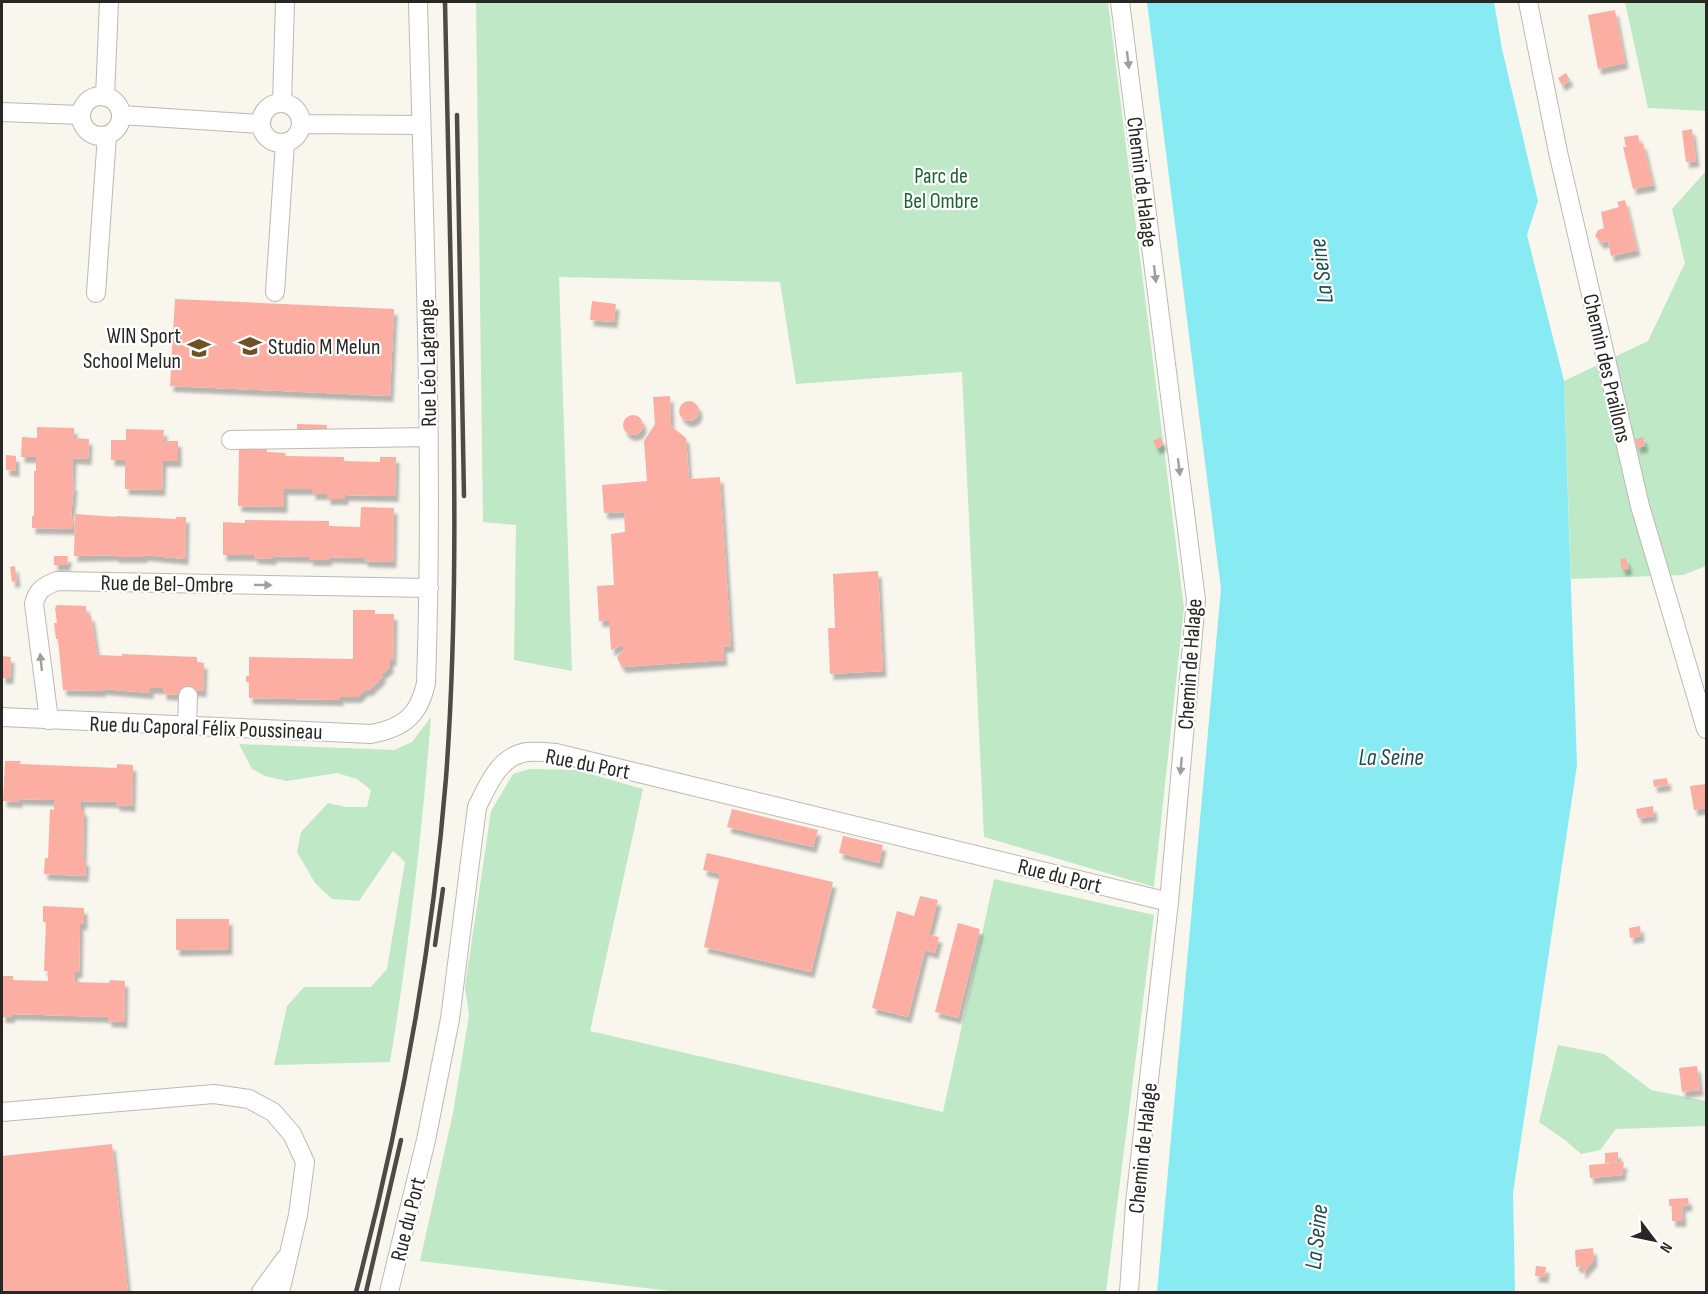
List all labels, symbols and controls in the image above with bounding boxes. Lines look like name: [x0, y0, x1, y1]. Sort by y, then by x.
one-way arrow: [1123, 50, 1132, 69]
street label: Chemin de Halage: [1120, 115, 1163, 249]
park label: Parc de Bel Ombre: [903, 163, 979, 215]
water label: La Seine: [1303, 237, 1340, 305]
one-way arrow: [1150, 264, 1159, 283]
street label: Chemin des Praillons: [1576, 291, 1637, 445]
street label: Rue Léo Lagrange: [414, 299, 443, 427]
place label: WIN Sport School Melun: [83, 323, 181, 375]
school or university icon: Studio M Melun: [237, 333, 263, 359]
place label: Studio M Melun: [268, 334, 380, 361]
school or university icon: WIN Sport School Melun: [186, 335, 212, 361]
one-way arrow: [1174, 458, 1184, 477]
street label: Rue de Bel-Ombre: [100, 570, 234, 599]
one-way arrow: [253, 580, 272, 590]
street label: Chemin de Halage: [1172, 598, 1209, 731]
one-way arrow: [36, 653, 46, 672]
street label: Rue du Caporal Félix Poussineau: [89, 711, 323, 746]
street label: Rue du Port: [543, 743, 632, 786]
water label: La Seine: [1358, 743, 1424, 772]
one-way arrow: [1176, 756, 1186, 775]
street label: Rue du Port: [1015, 853, 1105, 900]
street label: Chemin de Halage: [1123, 1081, 1164, 1215]
street label: Rue du Port: [385, 1174, 432, 1264]
water label: La Seine: [1299, 1203, 1334, 1271]
north arrow: [1624, 1210, 1684, 1270]
text: N: [1655, 1238, 1676, 1256]

